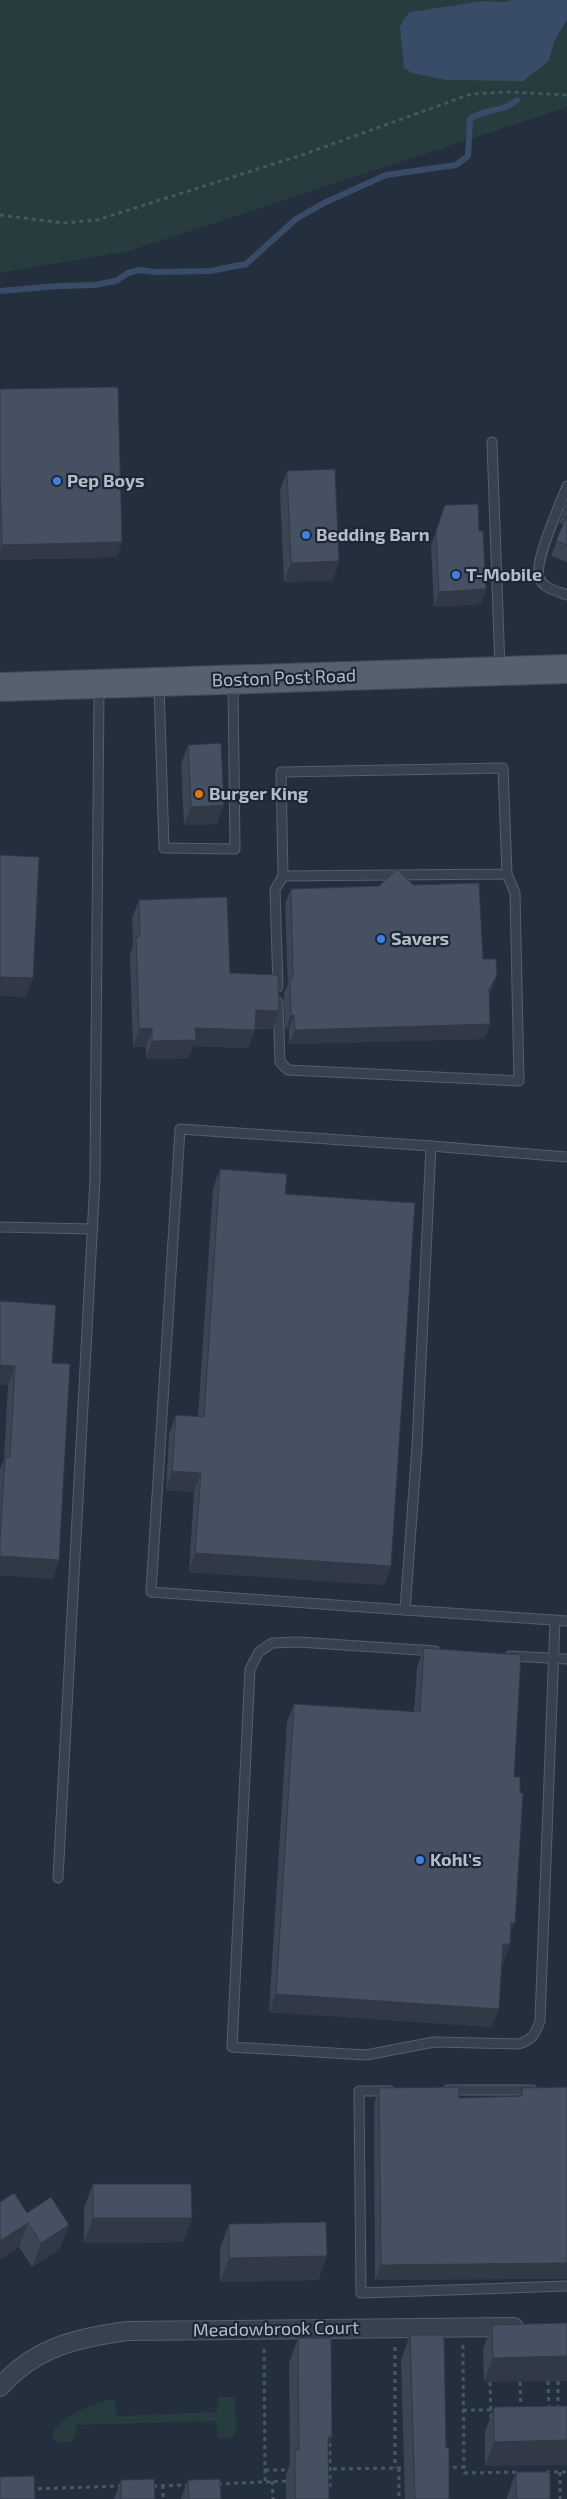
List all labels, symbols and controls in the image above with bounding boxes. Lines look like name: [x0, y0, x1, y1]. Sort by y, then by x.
place label: Pep Boys: [67, 469, 145, 491]
marker: Pep Boys: [51, 475, 63, 487]
place label: Bedding Barn: [316, 523, 430, 545]
marker: Bedding Barn: [300, 529, 312, 541]
place label: T-Mobile: [466, 563, 542, 585]
marker: T-Mobile: [450, 569, 462, 581]
street label: Boston Post Road: [211, 663, 356, 691]
place label: Burger King: [209, 782, 309, 804]
marker: Burger King: [193, 788, 205, 800]
place label: Savers: [391, 927, 449, 949]
marker: Savers: [375, 933, 387, 945]
place label: Kohl's: [430, 1848, 482, 1870]
marker: Kohl's: [414, 1854, 426, 1866]
street label: Meadowbrook Court: [193, 2316, 359, 2340]

